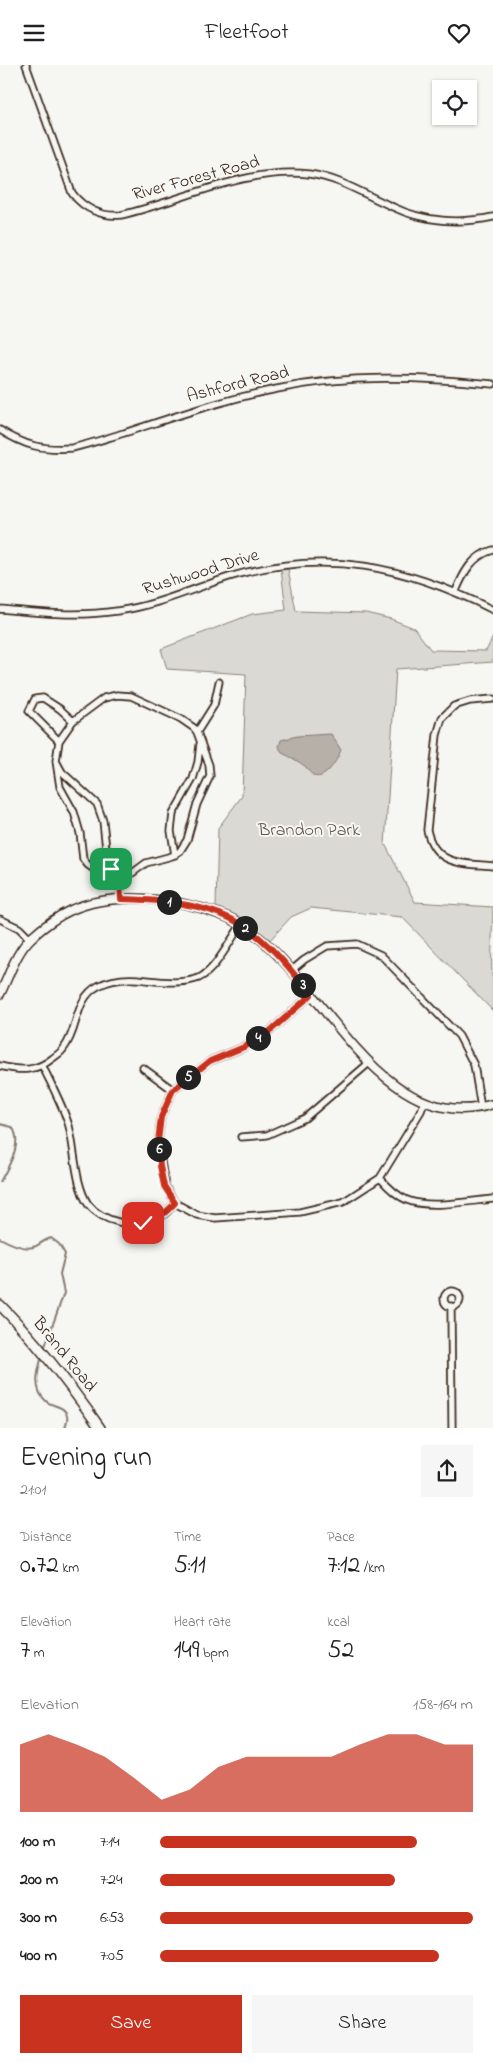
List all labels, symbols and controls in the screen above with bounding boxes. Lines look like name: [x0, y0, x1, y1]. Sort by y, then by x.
text: Fleetfoot: [204, 17, 289, 49]
icon: menu: [20, 19, 48, 47]
icon: heart: [445, 19, 473, 47]
map controls: [432, 80, 477, 125]
button: locate: [432, 80, 477, 125]
street label: River Forest Road: [129, 150, 263, 208]
street label: Ashford Road: [184, 360, 292, 410]
street label: Rushwood Drive: [140, 543, 263, 603]
park label: Brandon Park: [257, 818, 360, 844]
pin: [90, 848, 132, 890]
icon: arrive: [97, 855, 125, 883]
pin: 1: [156, 889, 182, 915]
text: 1: [167, 892, 172, 913]
pin: 2: [232, 915, 258, 941]
text: 2: [242, 918, 249, 939]
pin: 3: [290, 973, 316, 997]
text: 3: [301, 975, 306, 996]
pin: 4: [246, 1025, 270, 1051]
text: 4: [256, 1028, 261, 1049]
pin: 5: [176, 1065, 200, 1089]
text: 5: [184, 1067, 193, 1088]
pin: 6: [146, 1137, 172, 1161]
text: 6: [156, 1139, 163, 1160]
pin: [122, 1202, 164, 1244]
icon: check: [129, 1209, 157, 1237]
street label: Brand Road: [25, 1311, 102, 1398]
text: Evening run: [20, 1438, 152, 1479]
button: share: [421, 1445, 473, 1497]
text: 21:01: [20, 1478, 46, 1502]
text: Distance: [20, 1527, 72, 1548]
text: Time: [174, 1527, 201, 1548]
text: Pace: [327, 1527, 355, 1548]
text: 0.72: [20, 1548, 59, 1584]
text: 5:11: [174, 1548, 206, 1584]
text: 7:12: [327, 1548, 360, 1584]
text: km: [59, 1558, 79, 1579]
text: /km: [360, 1558, 385, 1579]
text: Elevation: [20, 1612, 71, 1633]
text: Heart rate: [174, 1612, 231, 1633]
text: kcal: [327, 1612, 350, 1633]
text: 7: [20, 1633, 30, 1669]
text: 149: [174, 1633, 199, 1669]
text: 52: [327, 1633, 354, 1669]
text: m: [30, 1643, 45, 1664]
text: bpm: [199, 1643, 229, 1664]
text: Elevation: [20, 1693, 79, 1717]
text: 158–164 m: [413, 1693, 473, 1717]
text: 100 m: [20, 1830, 55, 1854]
text: 7:14: [100, 1830, 120, 1854]
text: 200 m: [20, 1868, 58, 1892]
text: 7:24: [100, 1868, 123, 1892]
text: 300 m: [20, 1906, 57, 1930]
text: 6:53: [100, 1906, 124, 1930]
text: 400 m: [20, 1944, 57, 1968]
text: 7:05: [100, 1944, 124, 1968]
button: Save: [20, 1995, 242, 2053]
button: Share: [252, 1995, 473, 2053]

